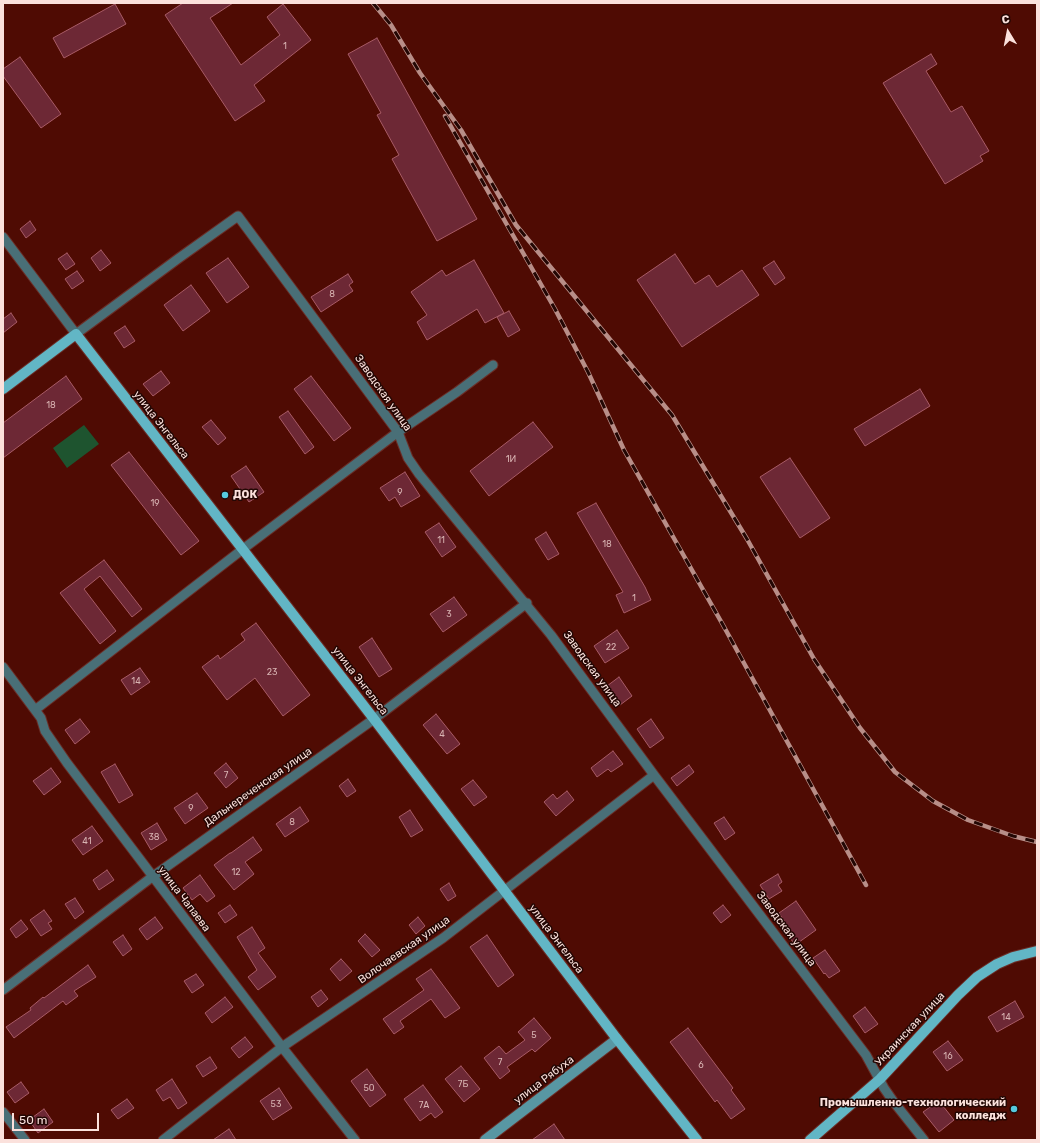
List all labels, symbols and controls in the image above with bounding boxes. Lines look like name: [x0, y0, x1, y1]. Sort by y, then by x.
north arrow: [988, 12, 1028, 52]
text: С: [1001, 13, 1011, 27]
house number: 1: [283, 41, 287, 51]
house number: 8: [329, 289, 335, 299]
street label: Заводская улица: [352, 352, 414, 434]
street label: улица Энгельса: [130, 388, 192, 462]
house number: 18: [46, 400, 56, 410]
house number: 1И: [506, 454, 516, 464]
house number: 9: [397, 487, 403, 497]
place label: ДОК: [233, 488, 257, 502]
marker: ДОК: [220, 490, 230, 500]
house number: 19: [150, 498, 160, 508]
house number: 11: [437, 535, 445, 545]
house number: 18: [602, 539, 612, 549]
house number: 1: [632, 593, 636, 603]
house number: 3: [446, 609, 452, 619]
street label: Заводская улица: [560, 629, 624, 709]
house number: 22: [606, 642, 616, 652]
street label: улица Энгельса: [329, 644, 391, 718]
house number: 23: [267, 667, 277, 677]
house number: 14: [131, 676, 141, 686]
house number: 4: [439, 729, 445, 739]
street label: Дальнереченская улица: [202, 745, 314, 829]
house number: 7: [224, 770, 228, 780]
house number: 9: [188, 803, 194, 813]
house number: 8: [289, 817, 295, 827]
house number: 38: [148, 832, 160, 842]
house number: 41: [82, 836, 92, 846]
street label: улица Чапаева: [155, 864, 213, 934]
house number: 12: [231, 867, 241, 877]
street label: Заводская улица: [754, 889, 818, 969]
street label: улица Энгельса: [526, 902, 586, 976]
street label: Волочаевская улица: [356, 913, 452, 987]
street label: Украинская улица: [872, 989, 948, 1069]
house number: 14: [1001, 1012, 1011, 1022]
house number: 5: [531, 1030, 537, 1040]
house number: 16: [943, 1051, 953, 1061]
street label: улица Рябуха: [511, 1053, 577, 1107]
house number: 7: [498, 1057, 502, 1067]
house number: 6: [698, 1060, 704, 1070]
house number: 7Б: [458, 1079, 468, 1089]
house number: 50: [363, 1083, 375, 1093]
place label: Промышленно-технологический колледж: [820, 1096, 1006, 1122]
house number: 53: [271, 1099, 281, 1109]
house number: 7А: [419, 1100, 429, 1110]
marker: Промышленно-технологический колледж: [1009, 1104, 1019, 1114]
scale bar: [14, 1105, 101, 1131]
text: 50 m: [19, 1113, 47, 1127]

